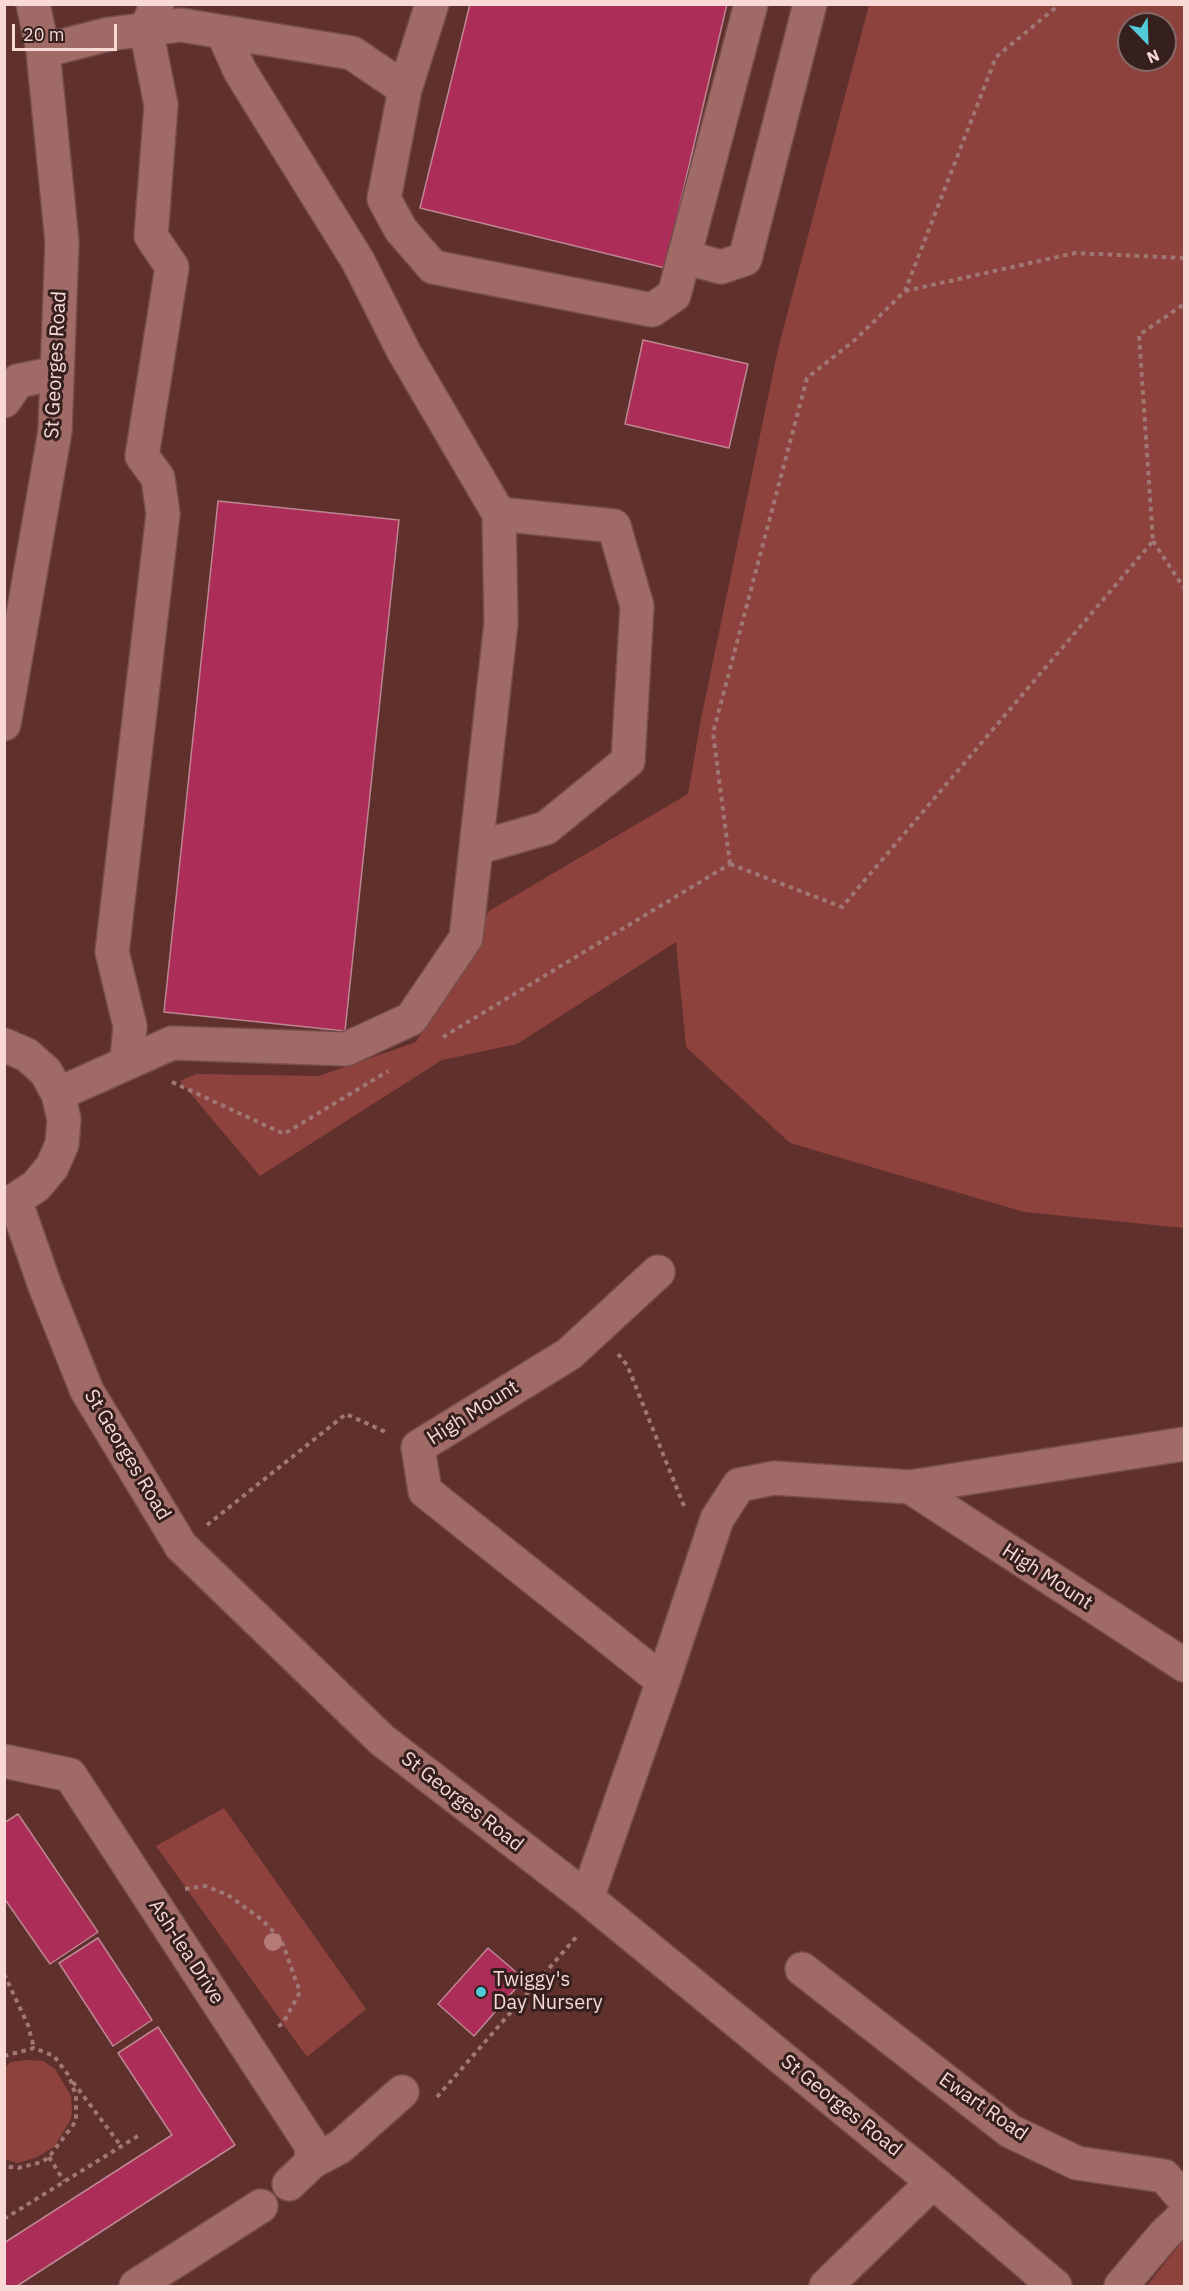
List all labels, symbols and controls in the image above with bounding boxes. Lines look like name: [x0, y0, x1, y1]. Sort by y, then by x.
scale bar: [15, 12, 120, 50]
north arrow: [1117, 12, 1177, 72]
text: 20 m: [23, 23, 65, 46]
text: N: [1144, 45, 1162, 68]
street label: St Georges Road: [40, 290, 72, 440]
street label: High Mount: [423, 1376, 523, 1450]
street label: St Georges Road: [79, 1385, 175, 1525]
street label: High Mount: [997, 1539, 1097, 1615]
street label: St Georges Road: [396, 1747, 528, 1857]
street label: Ash-lea Drive: [143, 1895, 229, 2009]
place label: Twiggy's Day Nursery: [493, 1968, 603, 2015]
marker: Twiggy's Day Nursery: [474, 1985, 488, 1999]
street label: St Georges Road: [776, 2050, 906, 2162]
street label: Ewart Road: [934, 2068, 1032, 2146]

